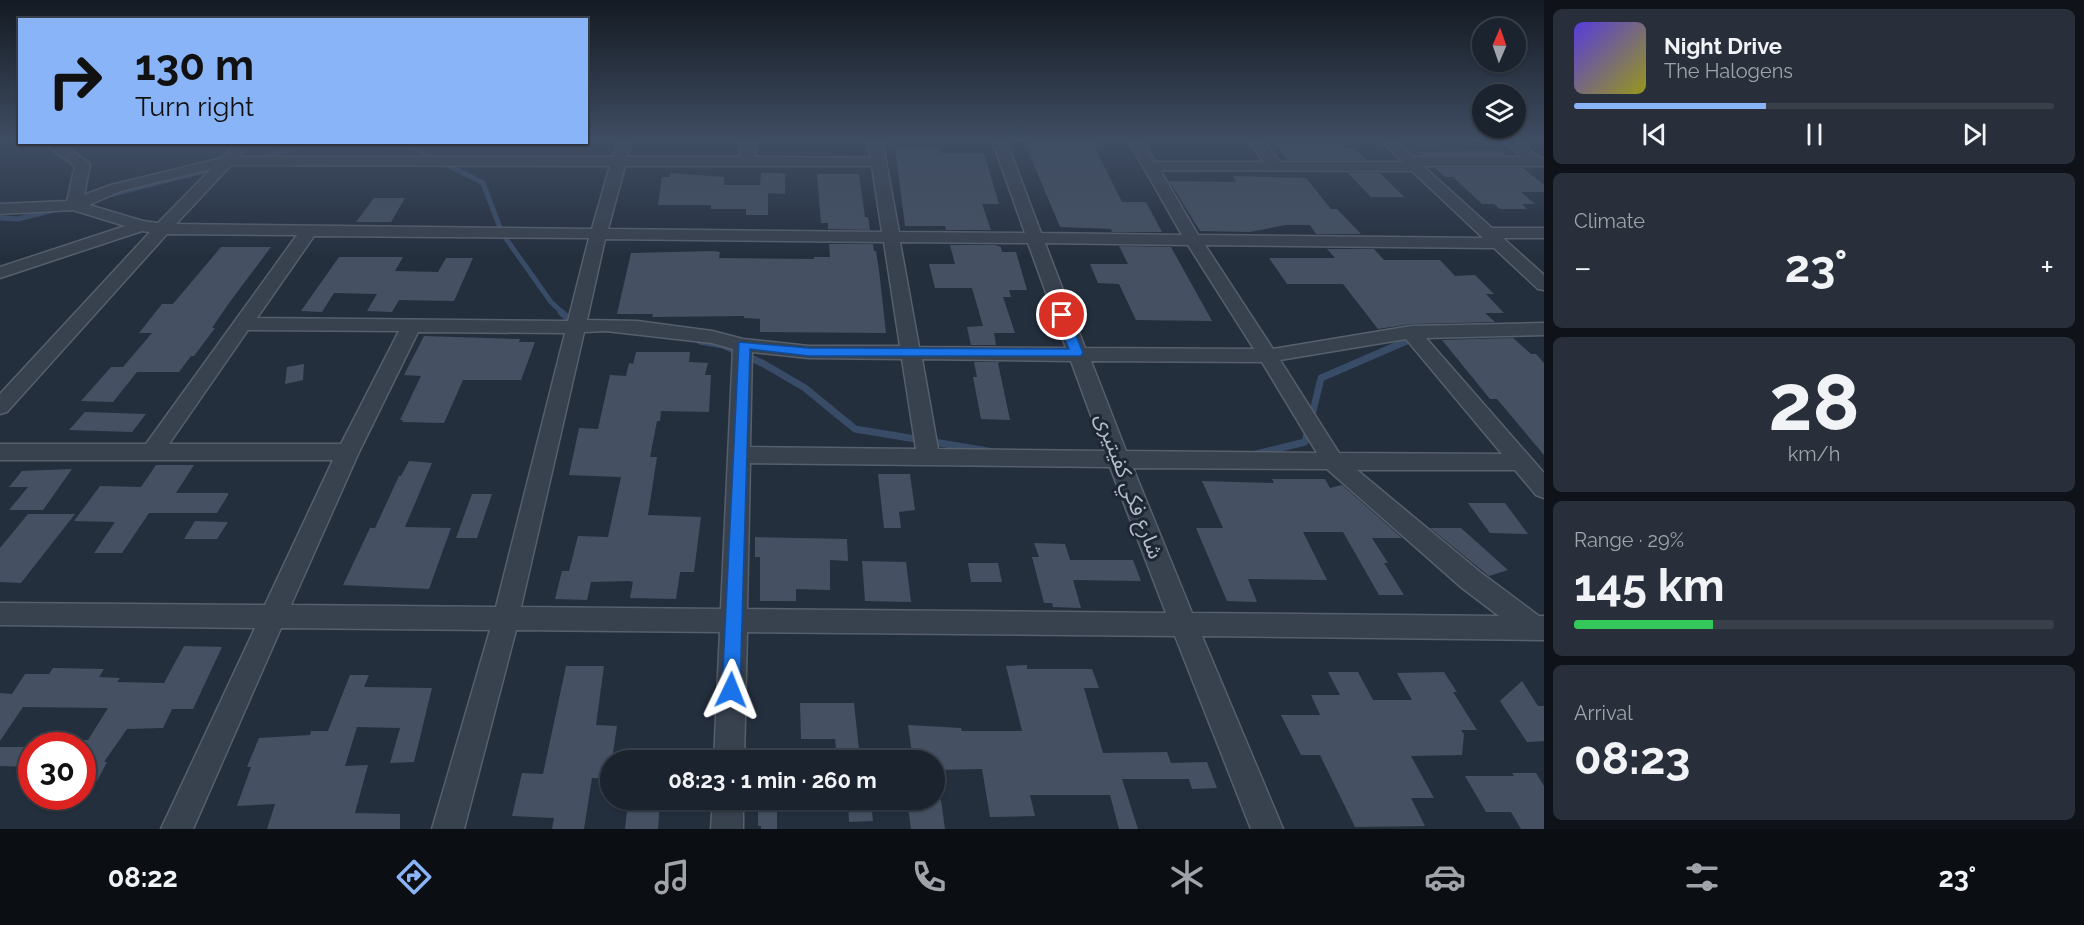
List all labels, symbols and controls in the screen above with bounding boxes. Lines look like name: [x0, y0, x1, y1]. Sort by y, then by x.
north arrow: [1472, 18, 1526, 72]
map controls: [1472, 18, 1526, 138]
text: Night Drive: [1664, 33, 1782, 59]
text: 130 m: [135, 41, 254, 90]
icon: right: [36, 42, 114, 120]
text: The Halogens: [1664, 59, 1793, 83]
button: layers: [1472, 84, 1526, 138]
text: Turn right: [135, 91, 254, 122]
icon: previous: [1638, 118, 1671, 151]
icon: pause: [1798, 118, 1831, 151]
icon: next: [1958, 118, 1991, 151]
text: Climate: [1574, 209, 1645, 233]
text: 23°: [1785, 240, 1847, 293]
text: −: [1574, 248, 1592, 287]
text: +: [2040, 248, 2054, 287]
pin: [1036, 289, 1087, 340]
icon: arrive: [1045, 298, 1078, 331]
text: 28: [1768, 357, 1860, 448]
street label: شارع فكي كفيتيرى: [1087, 409, 1169, 564]
text: km/h: [1788, 442, 1840, 466]
text: Range · 29%: [1574, 528, 1684, 552]
text: 145 km: [1574, 559, 1725, 612]
position arrow: [699, 658, 763, 722]
text: Arrival: [1574, 701, 1633, 725]
speed limit sign: 30: [18, 732, 96, 810]
text: 08:23: [1574, 732, 1690, 785]
text: 08:23 · 1 min · 260 m: [668, 767, 877, 793]
icon: directions: [393, 856, 435, 898]
icon: music: [651, 856, 693, 898]
icon: phone: [908, 856, 950, 898]
icon: climate: [1166, 856, 1208, 898]
icon: car: [1424, 856, 1466, 898]
icon: filters: [1681, 856, 1723, 898]
text: 08:22: [108, 862, 178, 893]
text: 23°: [1939, 862, 1976, 893]

